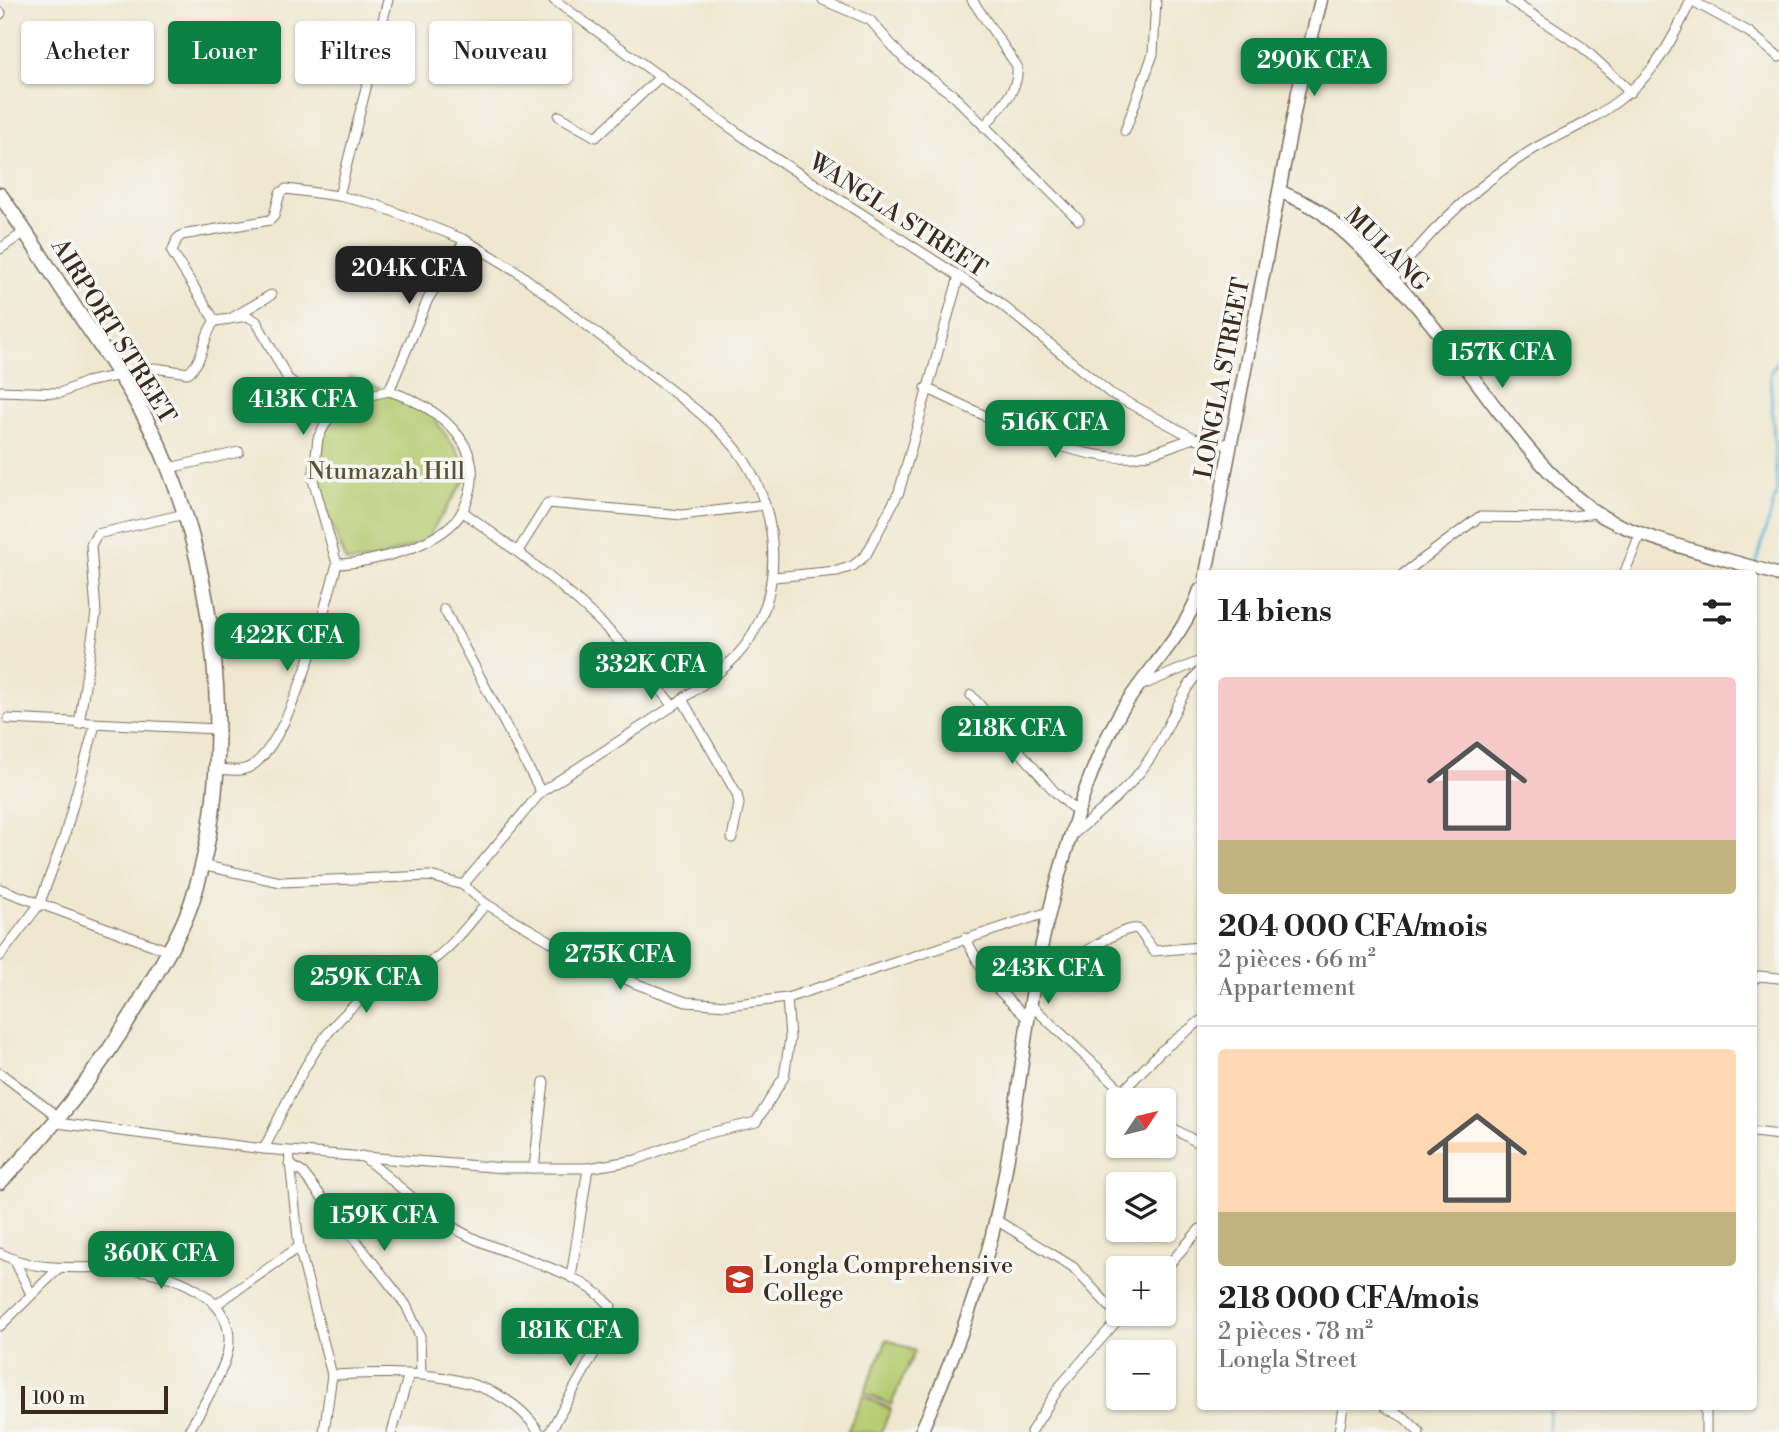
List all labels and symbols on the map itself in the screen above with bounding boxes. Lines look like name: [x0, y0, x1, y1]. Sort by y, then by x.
pin: 290K CFA: [1242, 38, 1386, 98]
street label: WANGLA STREET: [802, 147, 992, 285]
street label: MULANG: [1338, 201, 1435, 298]
street label: AIRPORT STREET: [44, 233, 182, 430]
pin: 204K CFA: [337, 246, 481, 306]
street label: LONGLA STREET: [1189, 275, 1257, 481]
pin: 157K CFA: [1430, 330, 1574, 390]
pin: 413K CFA: [231, 378, 375, 437]
pin: 516K CFA: [983, 400, 1127, 460]
park label: Ntumazah Hill: [307, 457, 465, 487]
pin: 422K CFA: [215, 614, 359, 673]
pin: 332K CFA: [579, 642, 723, 702]
pin: 218K CFA: [940, 706, 1084, 766]
pin: 275K CFA: [548, 932, 692, 992]
pin: 243K CFA: [976, 946, 1120, 1006]
pin: 259K CFA: [294, 956, 438, 1015]
north arrow: [1106, 1088, 1176, 1158]
pin: 159K CFA: [312, 1194, 456, 1253]
pin: 360K CFA: [89, 1232, 233, 1291]
place label: Longla Comprehensive College: [763, 1251, 1013, 1309]
school or university icon: Longla Comprehensive College: [723, 1262, 757, 1296]
pin: 181K CFA: [498, 1308, 642, 1368]
scale bar: [21, 1383, 168, 1415]

